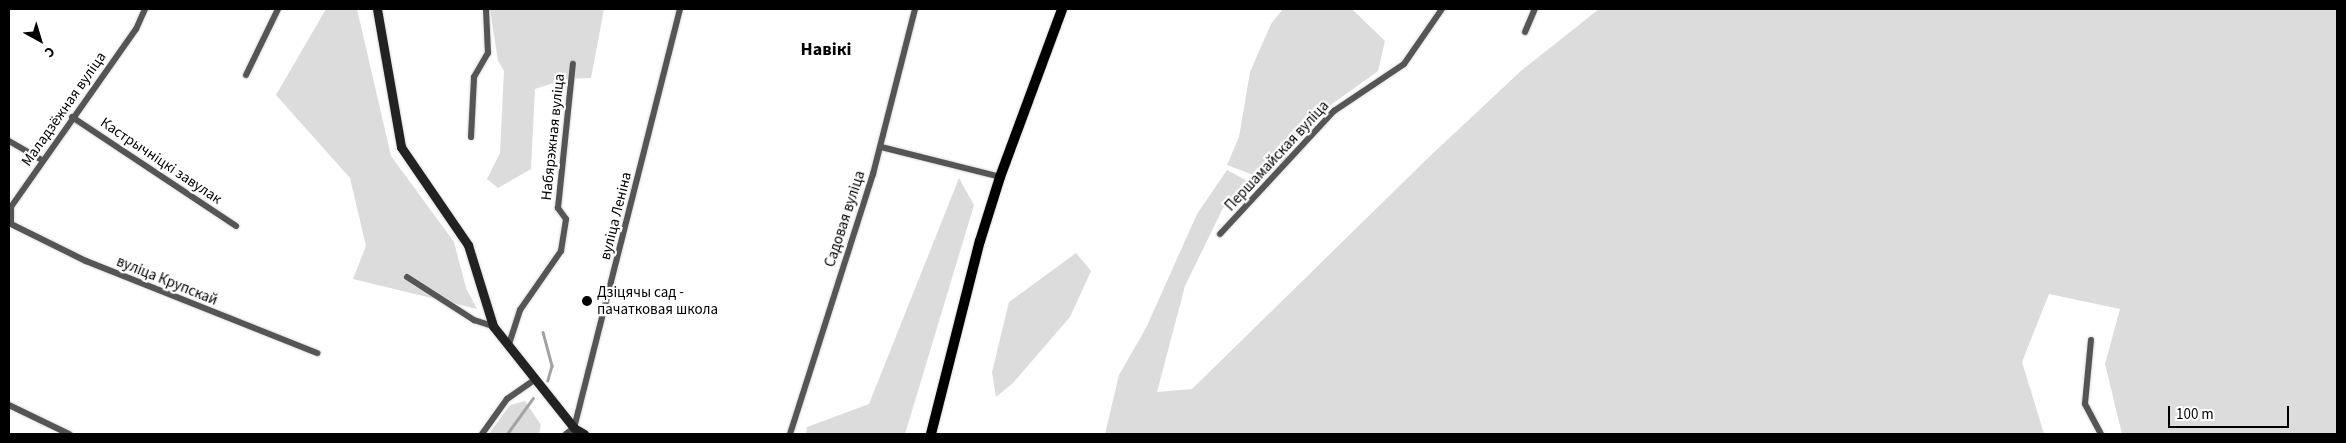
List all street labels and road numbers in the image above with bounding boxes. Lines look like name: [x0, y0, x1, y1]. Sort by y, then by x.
street label: Маладзёжная вуліца: [18, 48, 110, 170]
street label: Набярэжная вуліца: [537, 73, 569, 201]
street label: Першамайская вуліца: [1221, 97, 1333, 215]
street label: Кастрычніцкі завулак: [97, 114, 225, 208]
street label: Садовая вуліца: [821, 169, 869, 269]
street label: вуліца Леніна: [596, 170, 636, 262]
street label: вуліца Крупскай: [114, 253, 220, 309]

